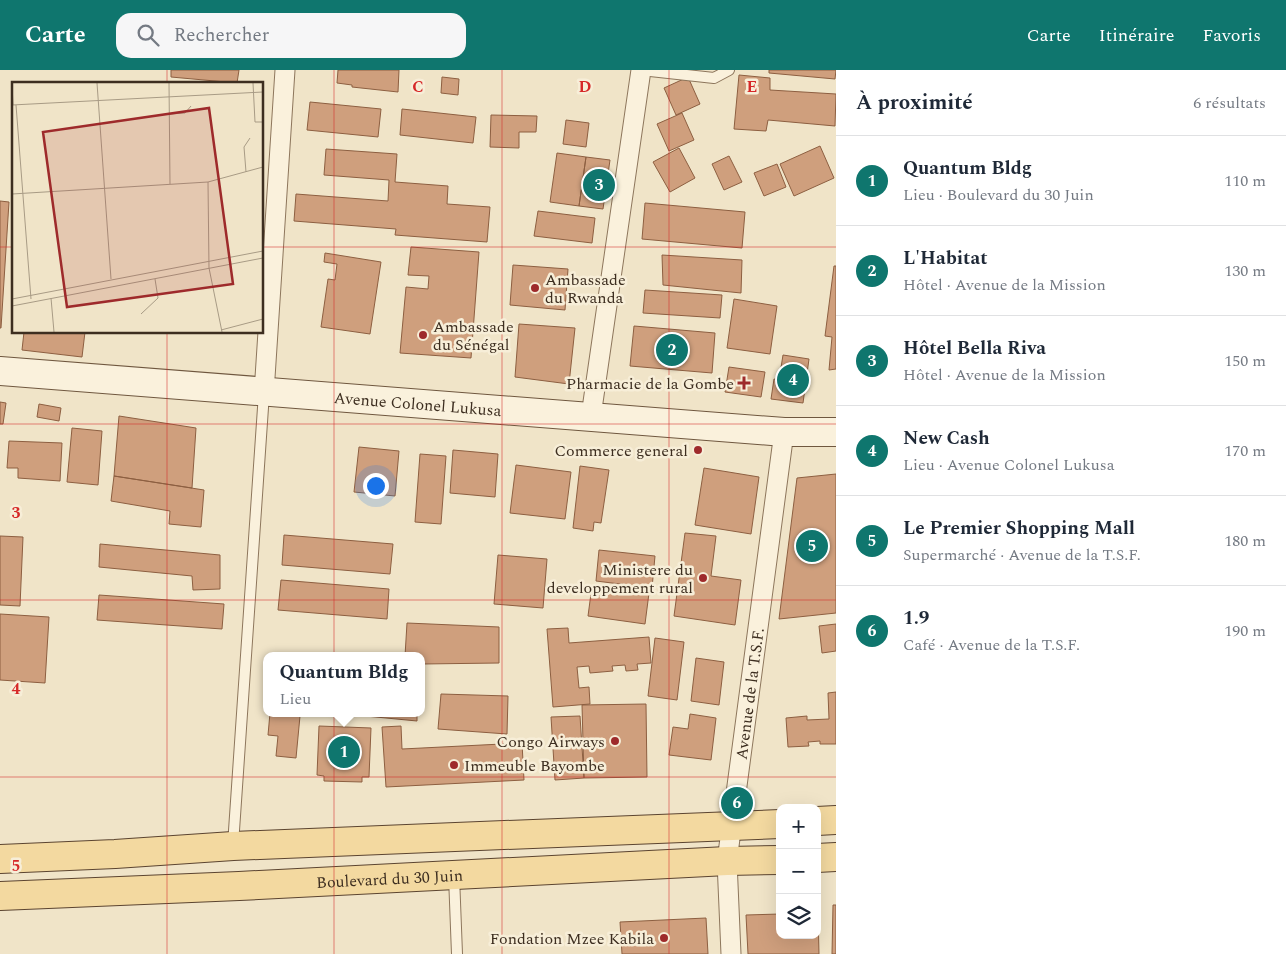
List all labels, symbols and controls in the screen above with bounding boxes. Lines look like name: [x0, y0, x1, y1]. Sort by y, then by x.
search box: [116, 13, 466, 58]
text: Carte: [25, 17, 86, 53]
icon: search: [134, 21, 162, 49]
text: Rechercher: [174, 21, 269, 50]
text: Carte: [1027, 22, 1071, 49]
text: Itinéraire: [1099, 22, 1175, 49]
text: Favoris: [1203, 22, 1261, 49]
text: C: [412, 75, 424, 99]
text: D: [579, 75, 592, 99]
text: E: [747, 75, 757, 99]
inset map: [12, 82, 264, 334]
text: À proximité: [856, 87, 973, 119]
text: 6 résultats: [1193, 91, 1266, 115]
text: Quantum Bldg: [903, 154, 1032, 183]
pin: 3: [583, 166, 615, 204]
text: 1: [868, 169, 876, 193]
text: 110 m: [1224, 169, 1266, 193]
text: Lieu · Boulevard du 30 Juin: [903, 183, 1094, 207]
text: L'Habitat: [903, 244, 988, 273]
text: 2: [868, 259, 876, 283]
text: 130 m: [1224, 259, 1266, 283]
place label: Ambassade du Rwanda: [545, 268, 626, 310]
text: Hôtel · Avenue de la Mission: [903, 273, 1106, 297]
marker: Ambassade du Rwanda: [529, 282, 541, 294]
place label: Ambassade du Sénégal: [433, 315, 514, 357]
marker: Ambassade du Sénégal: [417, 329, 429, 341]
pin: 2: [656, 331, 688, 369]
text: Hôtel Bella Riva: [903, 334, 1046, 363]
text: 3: [868, 349, 876, 373]
text: 150 m: [1224, 349, 1266, 373]
pin: 4: [777, 361, 809, 399]
text: Hôtel · Avenue de la Mission: [903, 363, 1106, 387]
place label: Pharmacie de la Gombe: [566, 372, 734, 396]
marker: Pharmacie de la Gombe: [738, 377, 750, 389]
street label: Avenue Colonel Lukusa: [333, 386, 502, 423]
text: New Cash: [903, 424, 990, 453]
place label: Commerce general: [554, 439, 688, 463]
text: 4: [868, 439, 876, 463]
text: 170 m: [1224, 439, 1266, 463]
marker: Commerce general: [692, 444, 704, 456]
text: Lieu · Avenue Colonel Lukusa: [903, 453, 1115, 477]
your location: [363, 473, 389, 499]
text: 3: [12, 501, 21, 525]
text: Le Premier Shopping Mall: [903, 514, 1135, 543]
pin: 5: [796, 527, 828, 565]
text: 5: [868, 529, 876, 553]
text: 180 m: [1224, 529, 1266, 553]
text: Supermarché · Avenue de la T.S.F.: [903, 543, 1141, 567]
place label: Ministere du developpement rural: [547, 558, 693, 600]
marker: Ministere du developpement rural: [697, 572, 709, 584]
text: 1.9: [903, 604, 929, 633]
text: 6: [868, 619, 876, 643]
text: 190 m: [1224, 619, 1266, 643]
street label: Avenue de la T.S.F.: [730, 626, 771, 761]
text: Café · Avenue de la T.S.F.: [903, 633, 1080, 657]
popup: [263, 652, 425, 717]
text: Quantum Bldg: [279, 658, 409, 687]
text: 4: [12, 677, 21, 701]
text: Lieu: [279, 687, 311, 711]
place label: Congo Airways: [497, 730, 605, 754]
pin: 1: [328, 733, 360, 771]
marker: Congo Airways: [609, 735, 621, 747]
place label: Immeuble Bayombe: [464, 754, 605, 778]
marker: Immeuble Bayombe: [448, 759, 460, 771]
pin: 6: [721, 784, 753, 822]
map controls: [776, 804, 821, 939]
button: +: [776, 804, 821, 849]
button: −: [776, 849, 821, 894]
text: 5: [12, 854, 20, 878]
street label: Boulevard du 30 Juin: [316, 864, 464, 895]
button: layers: [776, 894, 821, 939]
place label: Fondation Mzee Kabila: [490, 927, 654, 951]
marker: Fondation Mzee Kabila: [658, 932, 670, 944]

